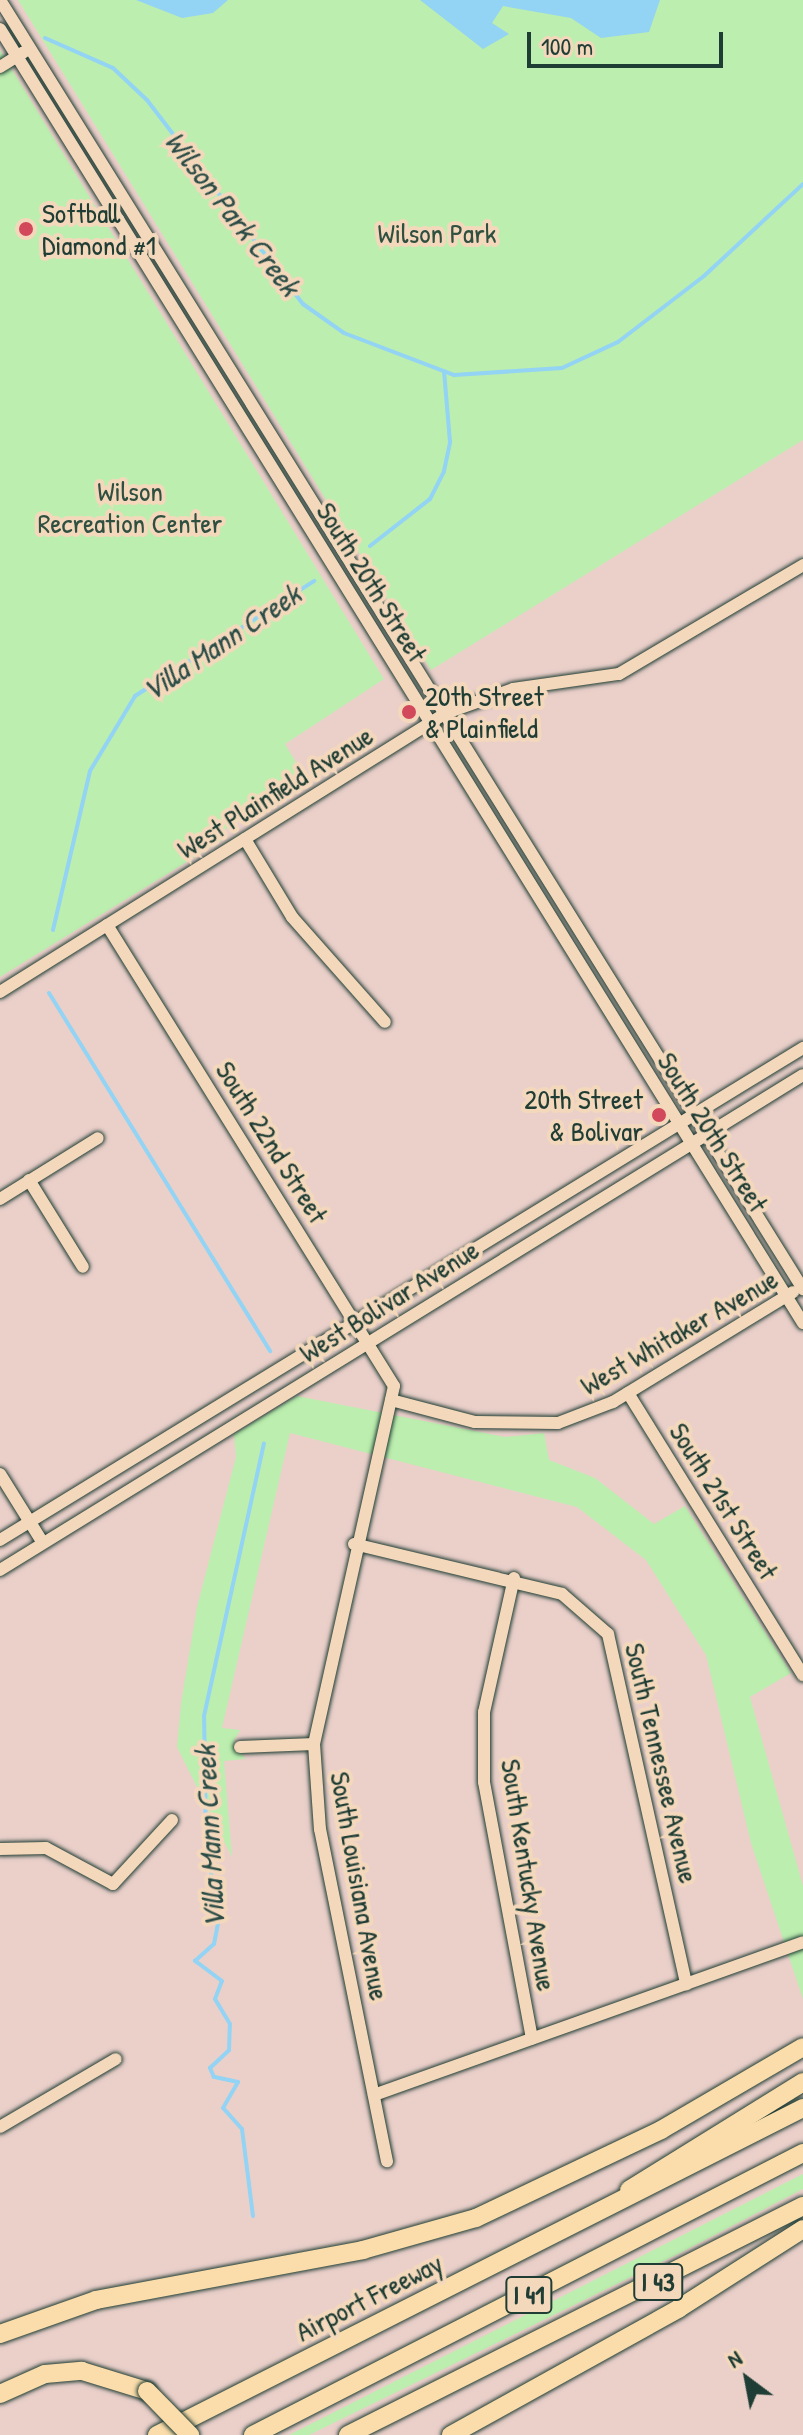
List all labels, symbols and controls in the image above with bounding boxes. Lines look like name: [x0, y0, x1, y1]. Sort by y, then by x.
scale bar: [531, 16, 727, 66]
text: 100 m: [541, 30, 593, 62]
water label: Wilson Park Creek: [158, 124, 308, 302]
place label: Softball Diamond #1: [42, 196, 156, 262]
park label: Wilson Park: [378, 216, 496, 250]
marker: Softball Diamond #1: [17, 220, 35, 238]
park label: Wilson Recreation Center: [38, 474, 222, 540]
street label: South 20th Street: [310, 496, 434, 668]
water label: Villa Mann Creek: [135, 576, 307, 708]
place label: 20th Street & Plainfield: [425, 679, 544, 745]
marker: 20th Street & Plainfield: [400, 703, 418, 721]
street label: West Plainfield Avenue: [171, 718, 379, 866]
street label: South 20th Street: [651, 1046, 775, 1218]
street label: South 22nd Street: [209, 1055, 335, 1229]
place label: 20th Street & Bolivar: [524, 1082, 643, 1148]
marker: 20th Street & Bolivar: [650, 1106, 668, 1124]
street label: West Bolivar Avenue: [293, 1232, 485, 1370]
street label: West Whitaker Avenue: [574, 1262, 784, 1402]
street label: South 21st Street: [662, 1416, 786, 1586]
street label: South Tennessee Avenue: [618, 1640, 706, 1886]
water label: Villa Mann Creek: [186, 1745, 232, 1929]
street label: South Kentucky Avenue: [494, 1757, 564, 1993]
street label: South Louisiana Avenue: [323, 1769, 397, 2003]
street label: Airport Freeway: [290, 2246, 448, 2348]
road number: I 43: [632, 2260, 684, 2304]
road number: I 41: [505, 2273, 553, 2317]
north arrow: [707, 2339, 787, 2419]
text: N: [721, 2343, 747, 2374]

